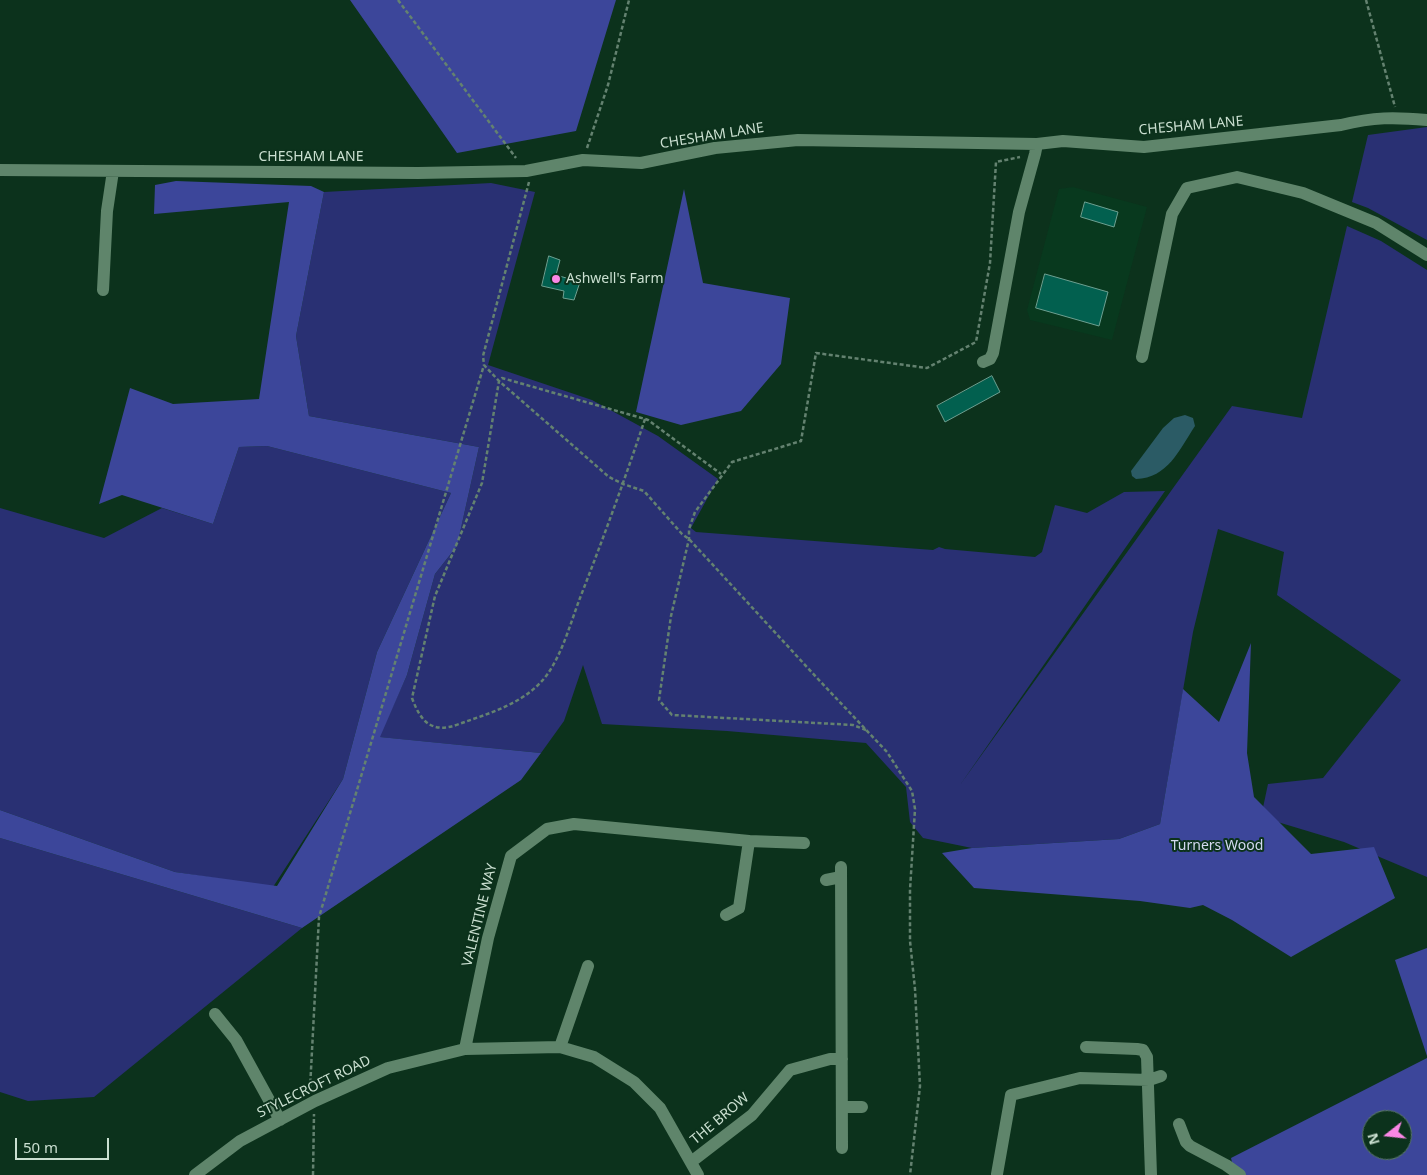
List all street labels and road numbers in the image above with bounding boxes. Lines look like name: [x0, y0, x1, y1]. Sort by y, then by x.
street label: CHESHAM LANE: [1138, 113, 1244, 139]
street label: CHESHAM LANE: [659, 119, 765, 153]
street label: CHESHAM LANE: [258, 149, 364, 165]
street label: VALENTINE WAY: [459, 862, 501, 968]
street label: STYLECROFT ROAD: [254, 1052, 374, 1122]
street label: THE BROW: [687, 1090, 753, 1148]

